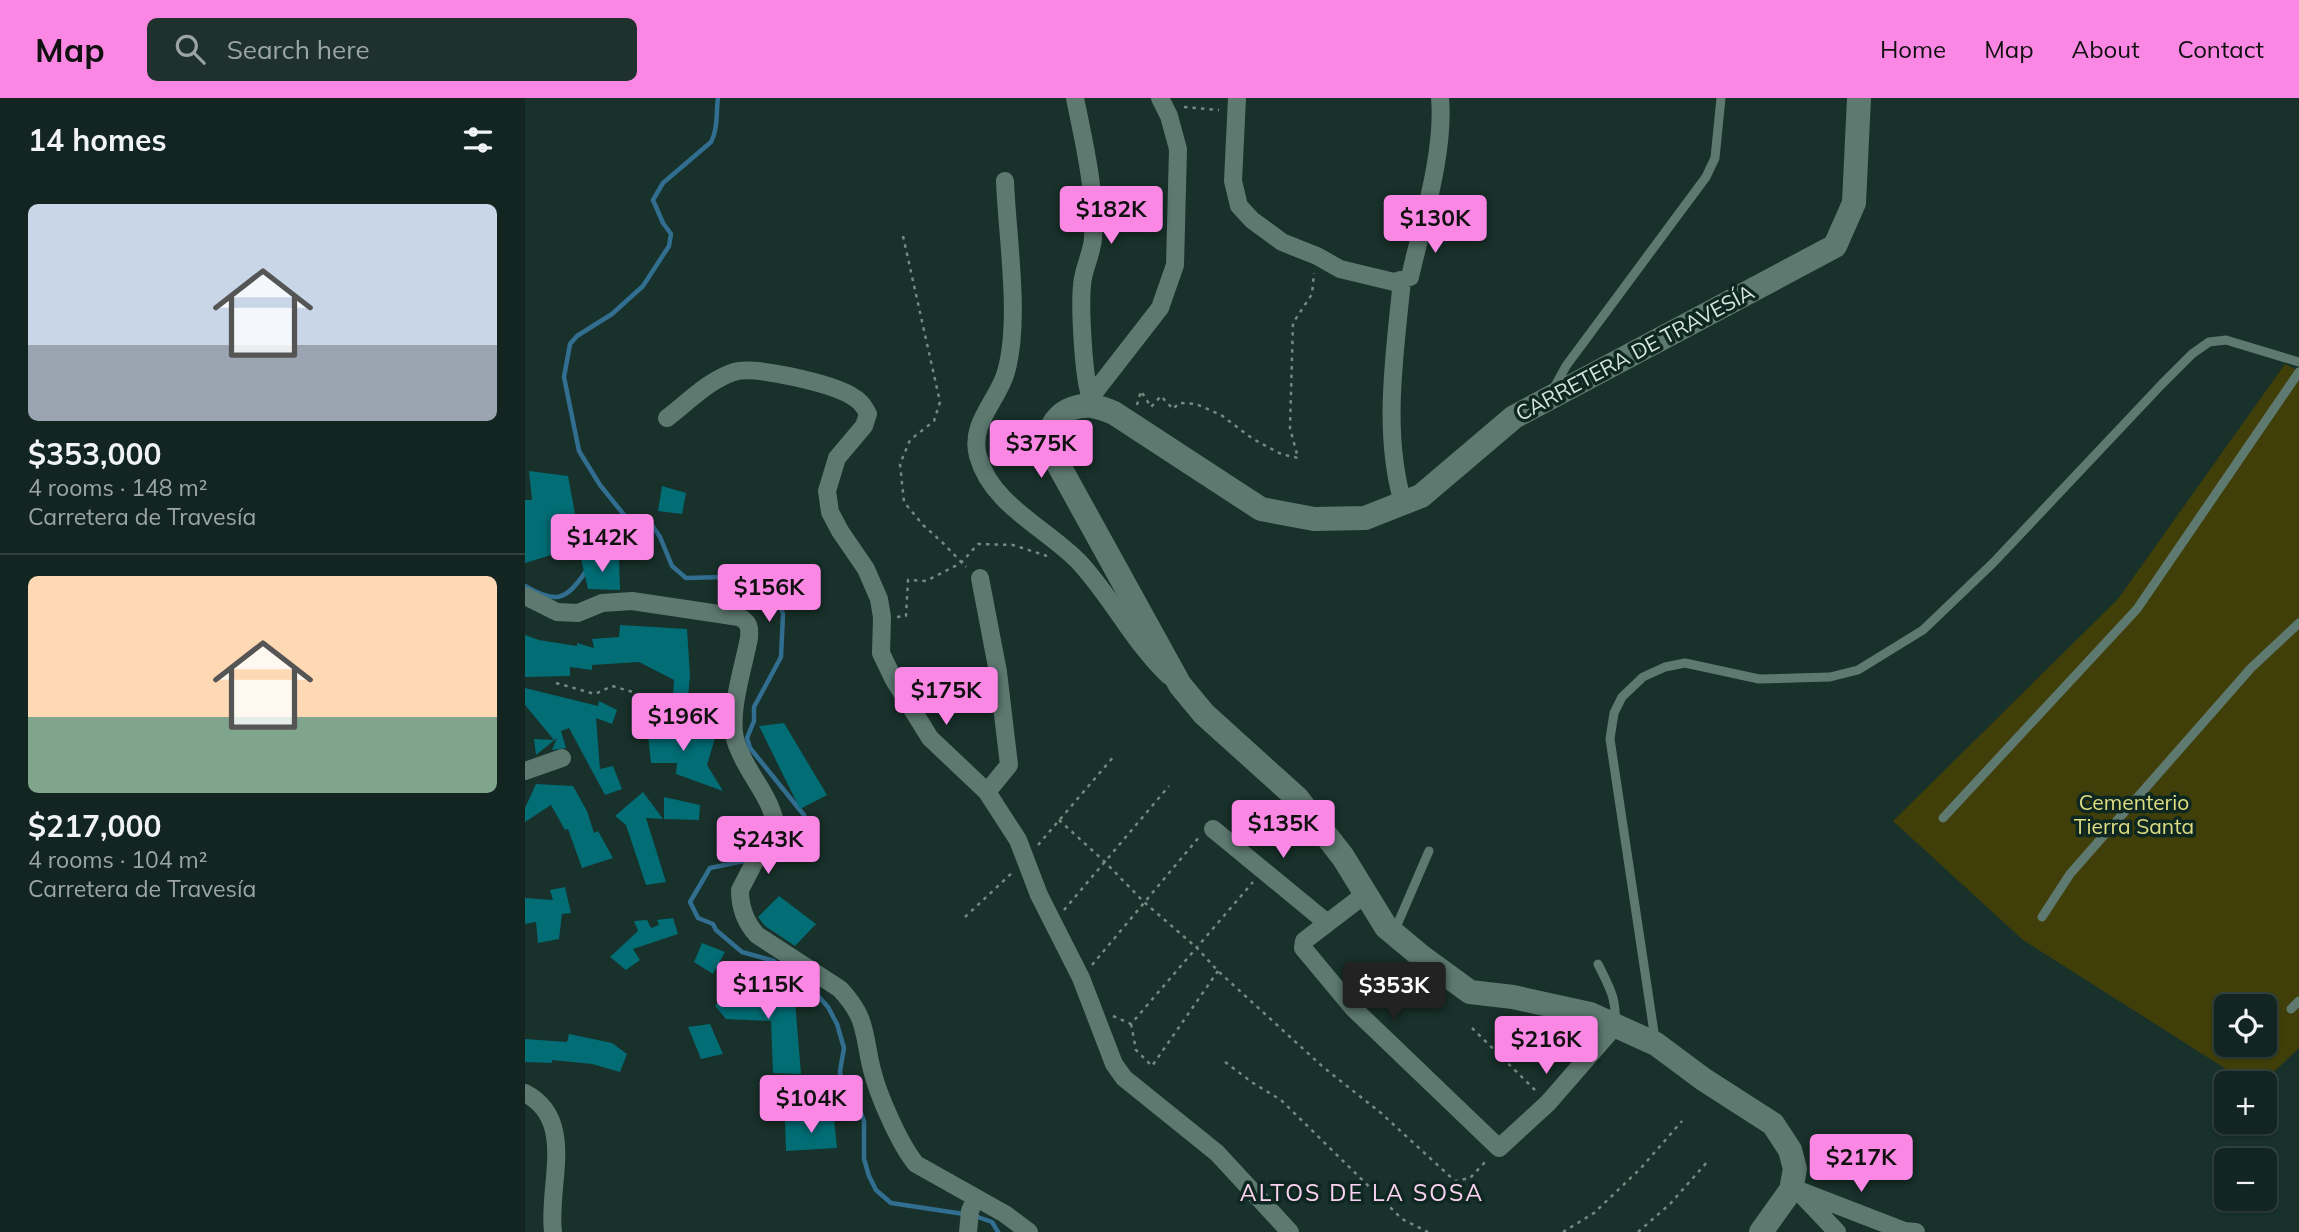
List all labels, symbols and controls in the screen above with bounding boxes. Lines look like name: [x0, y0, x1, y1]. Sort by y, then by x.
search box: [147, 18, 637, 81]
text: Map: [35, 29, 105, 70]
icon: search: [171, 30, 209, 68]
text: Search here: [227, 33, 370, 66]
text: Home: [1880, 34, 1946, 64]
text: Map: [1984, 34, 2034, 64]
text: About: [2072, 34, 2140, 64]
text: Contact: [2178, 34, 2264, 64]
text: 14 homes: [28, 121, 167, 159]
icon: filters: [459, 121, 497, 159]
pin: $182K: [1062, 186, 1160, 246]
text: $182K: [1076, 194, 1146, 223]
pin: $130K: [1386, 195, 1484, 255]
text: $130K: [1400, 203, 1470, 232]
icon: home: [200, 250, 326, 376]
street label: CARRETERA DE TRAVESÍA: [1511, 278, 1759, 426]
pin: $375K: [992, 420, 1090, 480]
text: $375K: [1006, 428, 1076, 457]
text: $353,000: [28, 435, 161, 473]
text: 4 rooms · 148 m²: [28, 473, 208, 502]
text: Carretera de Travesía: [28, 502, 256, 531]
pin: $142K: [553, 514, 651, 574]
text: $142K: [567, 522, 637, 551]
pin: $156K: [720, 564, 818, 624]
text: $156K: [734, 572, 804, 601]
icon: home: [200, 622, 326, 748]
pin: $175K: [897, 668, 995, 727]
text: $175K: [911, 675, 981, 704]
pin: $196K: [634, 694, 732, 753]
text: $196K: [648, 701, 718, 730]
park label: Cementerio Tierra Santa: [2074, 789, 2194, 839]
pin: $135K: [1234, 800, 1332, 860]
text: $217,000: [28, 807, 161, 845]
text: $135K: [1248, 808, 1318, 837]
pin: $243K: [719, 816, 817, 876]
text: $243K: [733, 824, 803, 853]
text: 4 rooms · 104 m²: [28, 845, 208, 874]
text: Carretera de Travesía: [28, 874, 256, 903]
pin: $115K: [719, 962, 817, 1021]
pin: $353K: [1345, 962, 1443, 1022]
text: $115K: [733, 969, 803, 998]
text: $353K: [1359, 970, 1429, 999]
map controls: [2214, 994, 2277, 1211]
button: locate: [2214, 994, 2277, 1057]
pin: $216K: [1497, 1016, 1595, 1076]
text: $216K: [1511, 1024, 1581, 1053]
button: +: [2214, 1071, 2277, 1134]
pin: $104K: [762, 1076, 860, 1135]
text: $104K: [776, 1083, 846, 1112]
pin: $217K: [1812, 1134, 1910, 1194]
text: $217K: [1826, 1142, 1896, 1171]
button: −: [2214, 1148, 2277, 1211]
district label: ALTOS DE LA SOSA: [1240, 1178, 1484, 1207]

